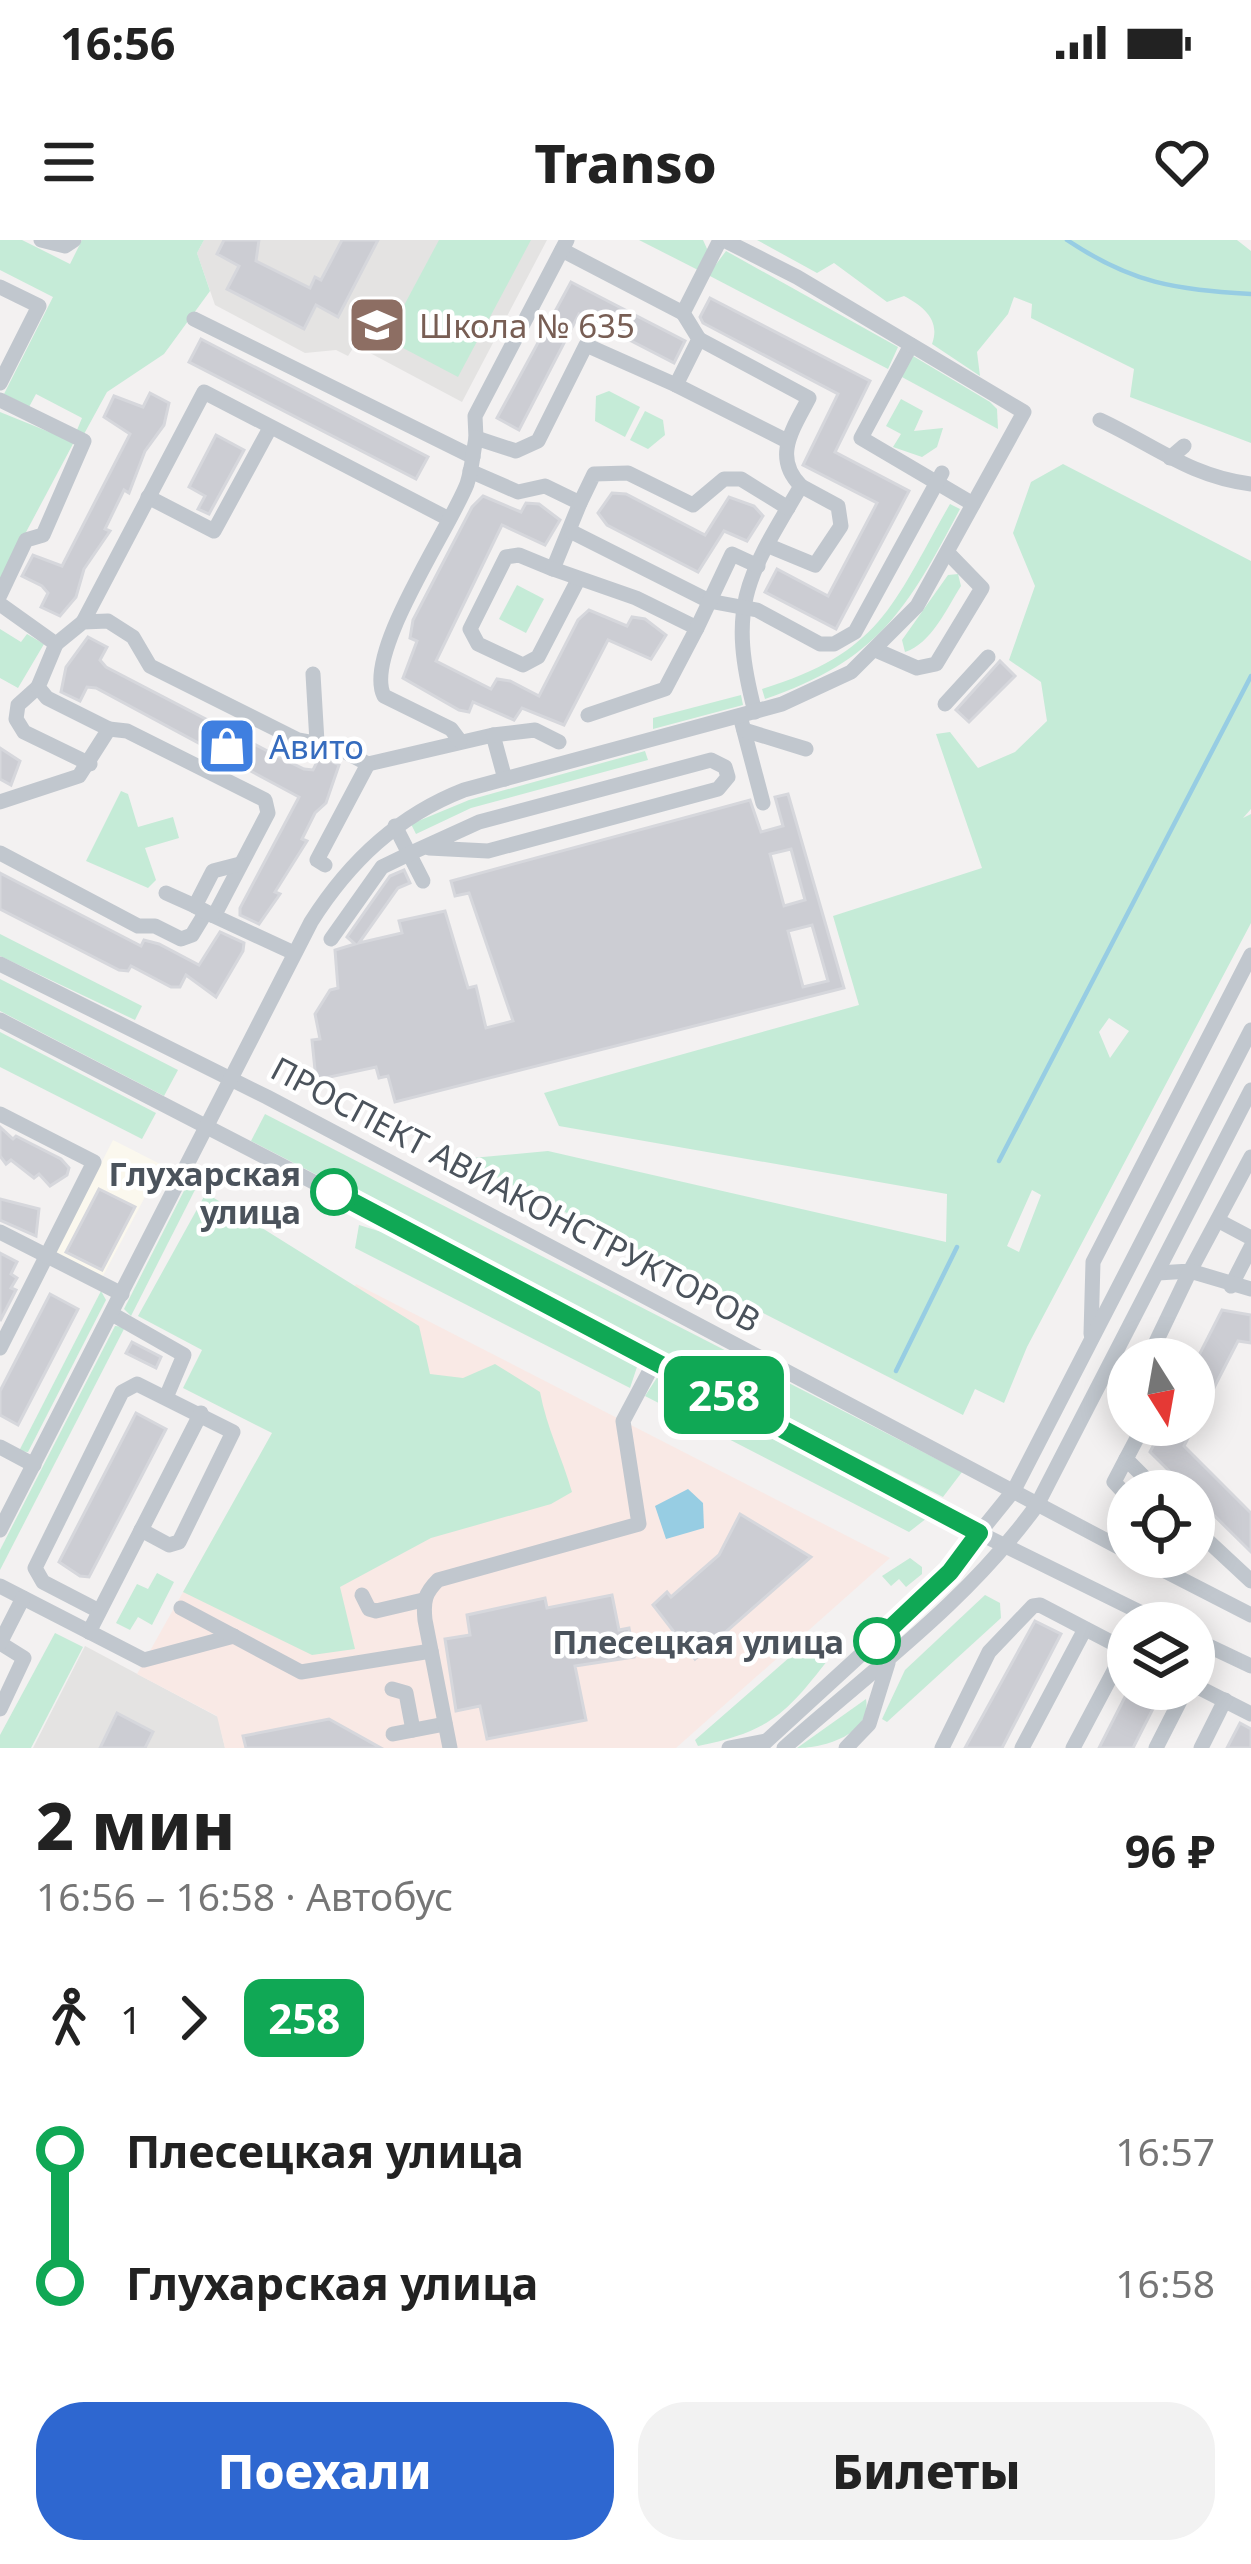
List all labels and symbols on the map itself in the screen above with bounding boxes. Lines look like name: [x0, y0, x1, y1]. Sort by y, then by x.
school or university icon: Школа № 635: [346, 294, 408, 356]
place label: Школа № 635: [419, 303, 635, 348]
shop icon: Авито: [196, 715, 258, 777]
place label: Авито: [269, 724, 364, 769]
street label: ПРОСПЕКТ АВИАКОНСТРУКТОРОВ: [264, 1046, 768, 1342]
place label: Глухарская улица: [108, 1151, 301, 1234]
marker: Глухарская улица: [312, 1170, 356, 1214]
north arrow: [1107, 1338, 1215, 1446]
line badge: 258: [655, 1356, 793, 1434]
place label: Плесецкая улица: [552, 1619, 844, 1664]
marker: Плесецкая улица: [855, 1619, 899, 1663]

